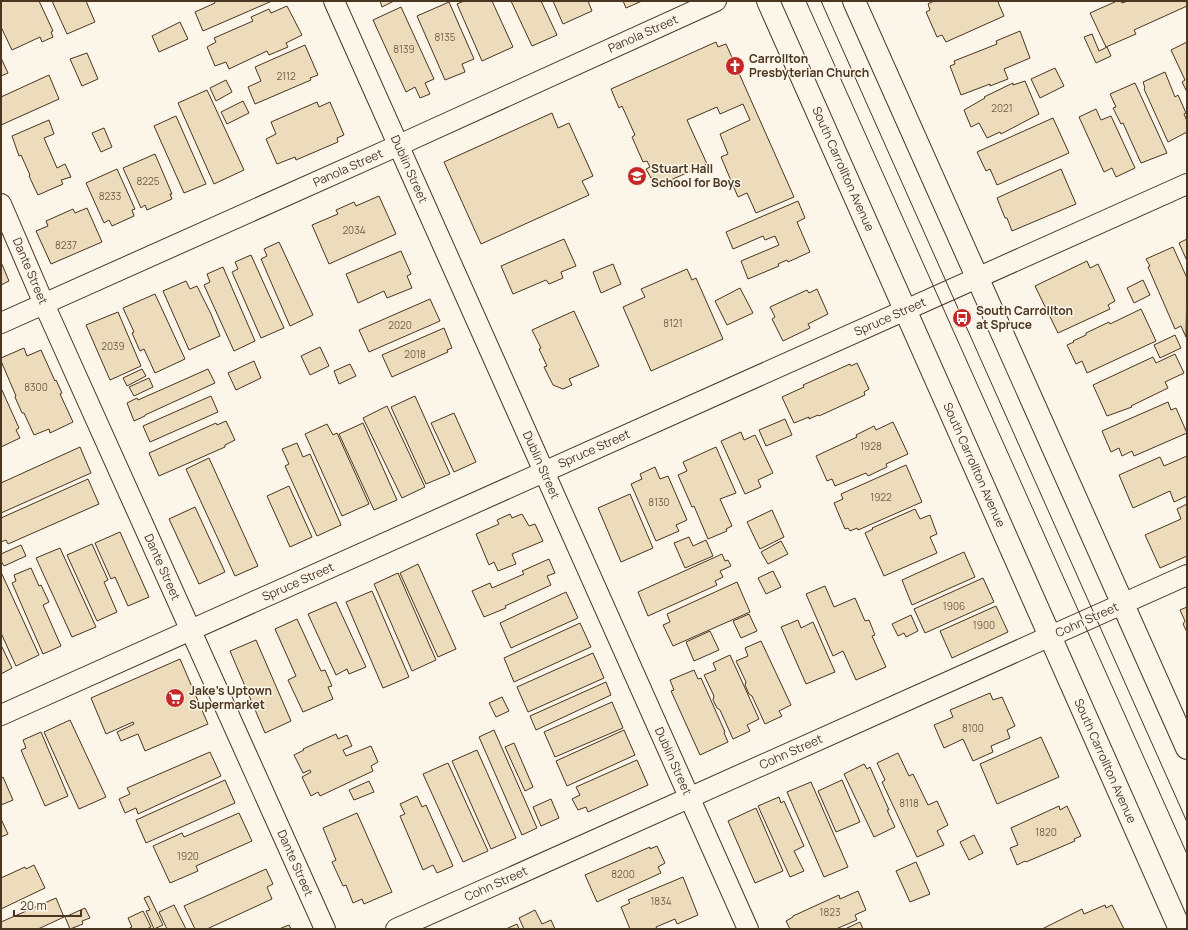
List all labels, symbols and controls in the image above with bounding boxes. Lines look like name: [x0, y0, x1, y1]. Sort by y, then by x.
street label: Panola Street: [605, 10, 681, 57]
house number: 8135: [434, 30, 456, 44]
house number: 8139: [393, 42, 415, 56]
place label: Carrollton Presbyterian Church: [749, 50, 869, 81]
church icon: Carrollton Presbyterian Church: [724, 55, 746, 77]
house number: 2112: [276, 69, 296, 83]
house number: 2021: [991, 101, 1013, 115]
street label: South Carrollton Avenue: [808, 104, 879, 234]
street label: Dublin Street: [387, 132, 432, 206]
street label: Panola Street: [310, 144, 386, 191]
place label: Stuart Hall School for Boys: [651, 160, 741, 191]
school or university icon: Stuart Hall School for Boys: [626, 165, 648, 187]
house number: 8225: [137, 174, 160, 188]
house number: 8233: [99, 189, 121, 203]
house number: 2034: [342, 223, 366, 237]
street label: Dante Street: [9, 235, 52, 307]
house number: 8237: [55, 238, 77, 252]
street label: Spruce Street: [851, 293, 929, 340]
place label: South Carrollton at Spruce: [976, 302, 1073, 333]
bus stop icon: South Carrollton at Spruce: [951, 307, 973, 329]
house number: 8121: [663, 316, 683, 330]
house number: 2020: [388, 318, 412, 332]
house number: 2039: [101, 339, 125, 353]
house number: 2018: [404, 347, 426, 361]
house number: 8300: [24, 380, 48, 394]
street label: South Carrollton Avenue: [939, 400, 1010, 530]
street label: Spruce Street: [555, 425, 633, 472]
street label: Dublin Street: [519, 428, 564, 502]
house number: 1928: [860, 439, 882, 453]
house number: 1922: [870, 490, 892, 504]
house number: 8130: [648, 495, 670, 509]
street label: Dante Street: [140, 531, 185, 603]
street label: Spruce Street: [259, 558, 337, 605]
street label: Cohn Street: [1052, 598, 1121, 641]
house number: 1906: [943, 599, 965, 613]
house number: 1900: [973, 618, 995, 632]
place label: Jake's Uptown Supermarket: [189, 682, 272, 713]
supermarket icon: Jake's Uptown Supermarket: [164, 687, 186, 709]
street label: South Carrollton Avenue: [1070, 696, 1141, 826]
house number: 8100: [962, 721, 984, 735]
street label: Dublin Street: [651, 724, 696, 798]
street label: Cohn Street: [756, 730, 825, 773]
house number: 8118: [899, 796, 919, 810]
house number: 1820: [1035, 825, 1057, 839]
street label: Dante Street: [273, 827, 318, 899]
house number: 1920: [177, 849, 199, 863]
street label: Cohn Street: [461, 862, 530, 905]
house number: 8200: [611, 867, 635, 881]
scale bar: [14, 892, 81, 918]
house number: 1834: [650, 894, 672, 908]
text: 20 m: [20, 897, 47, 914]
house number: 1823: [820, 905, 840, 919]

